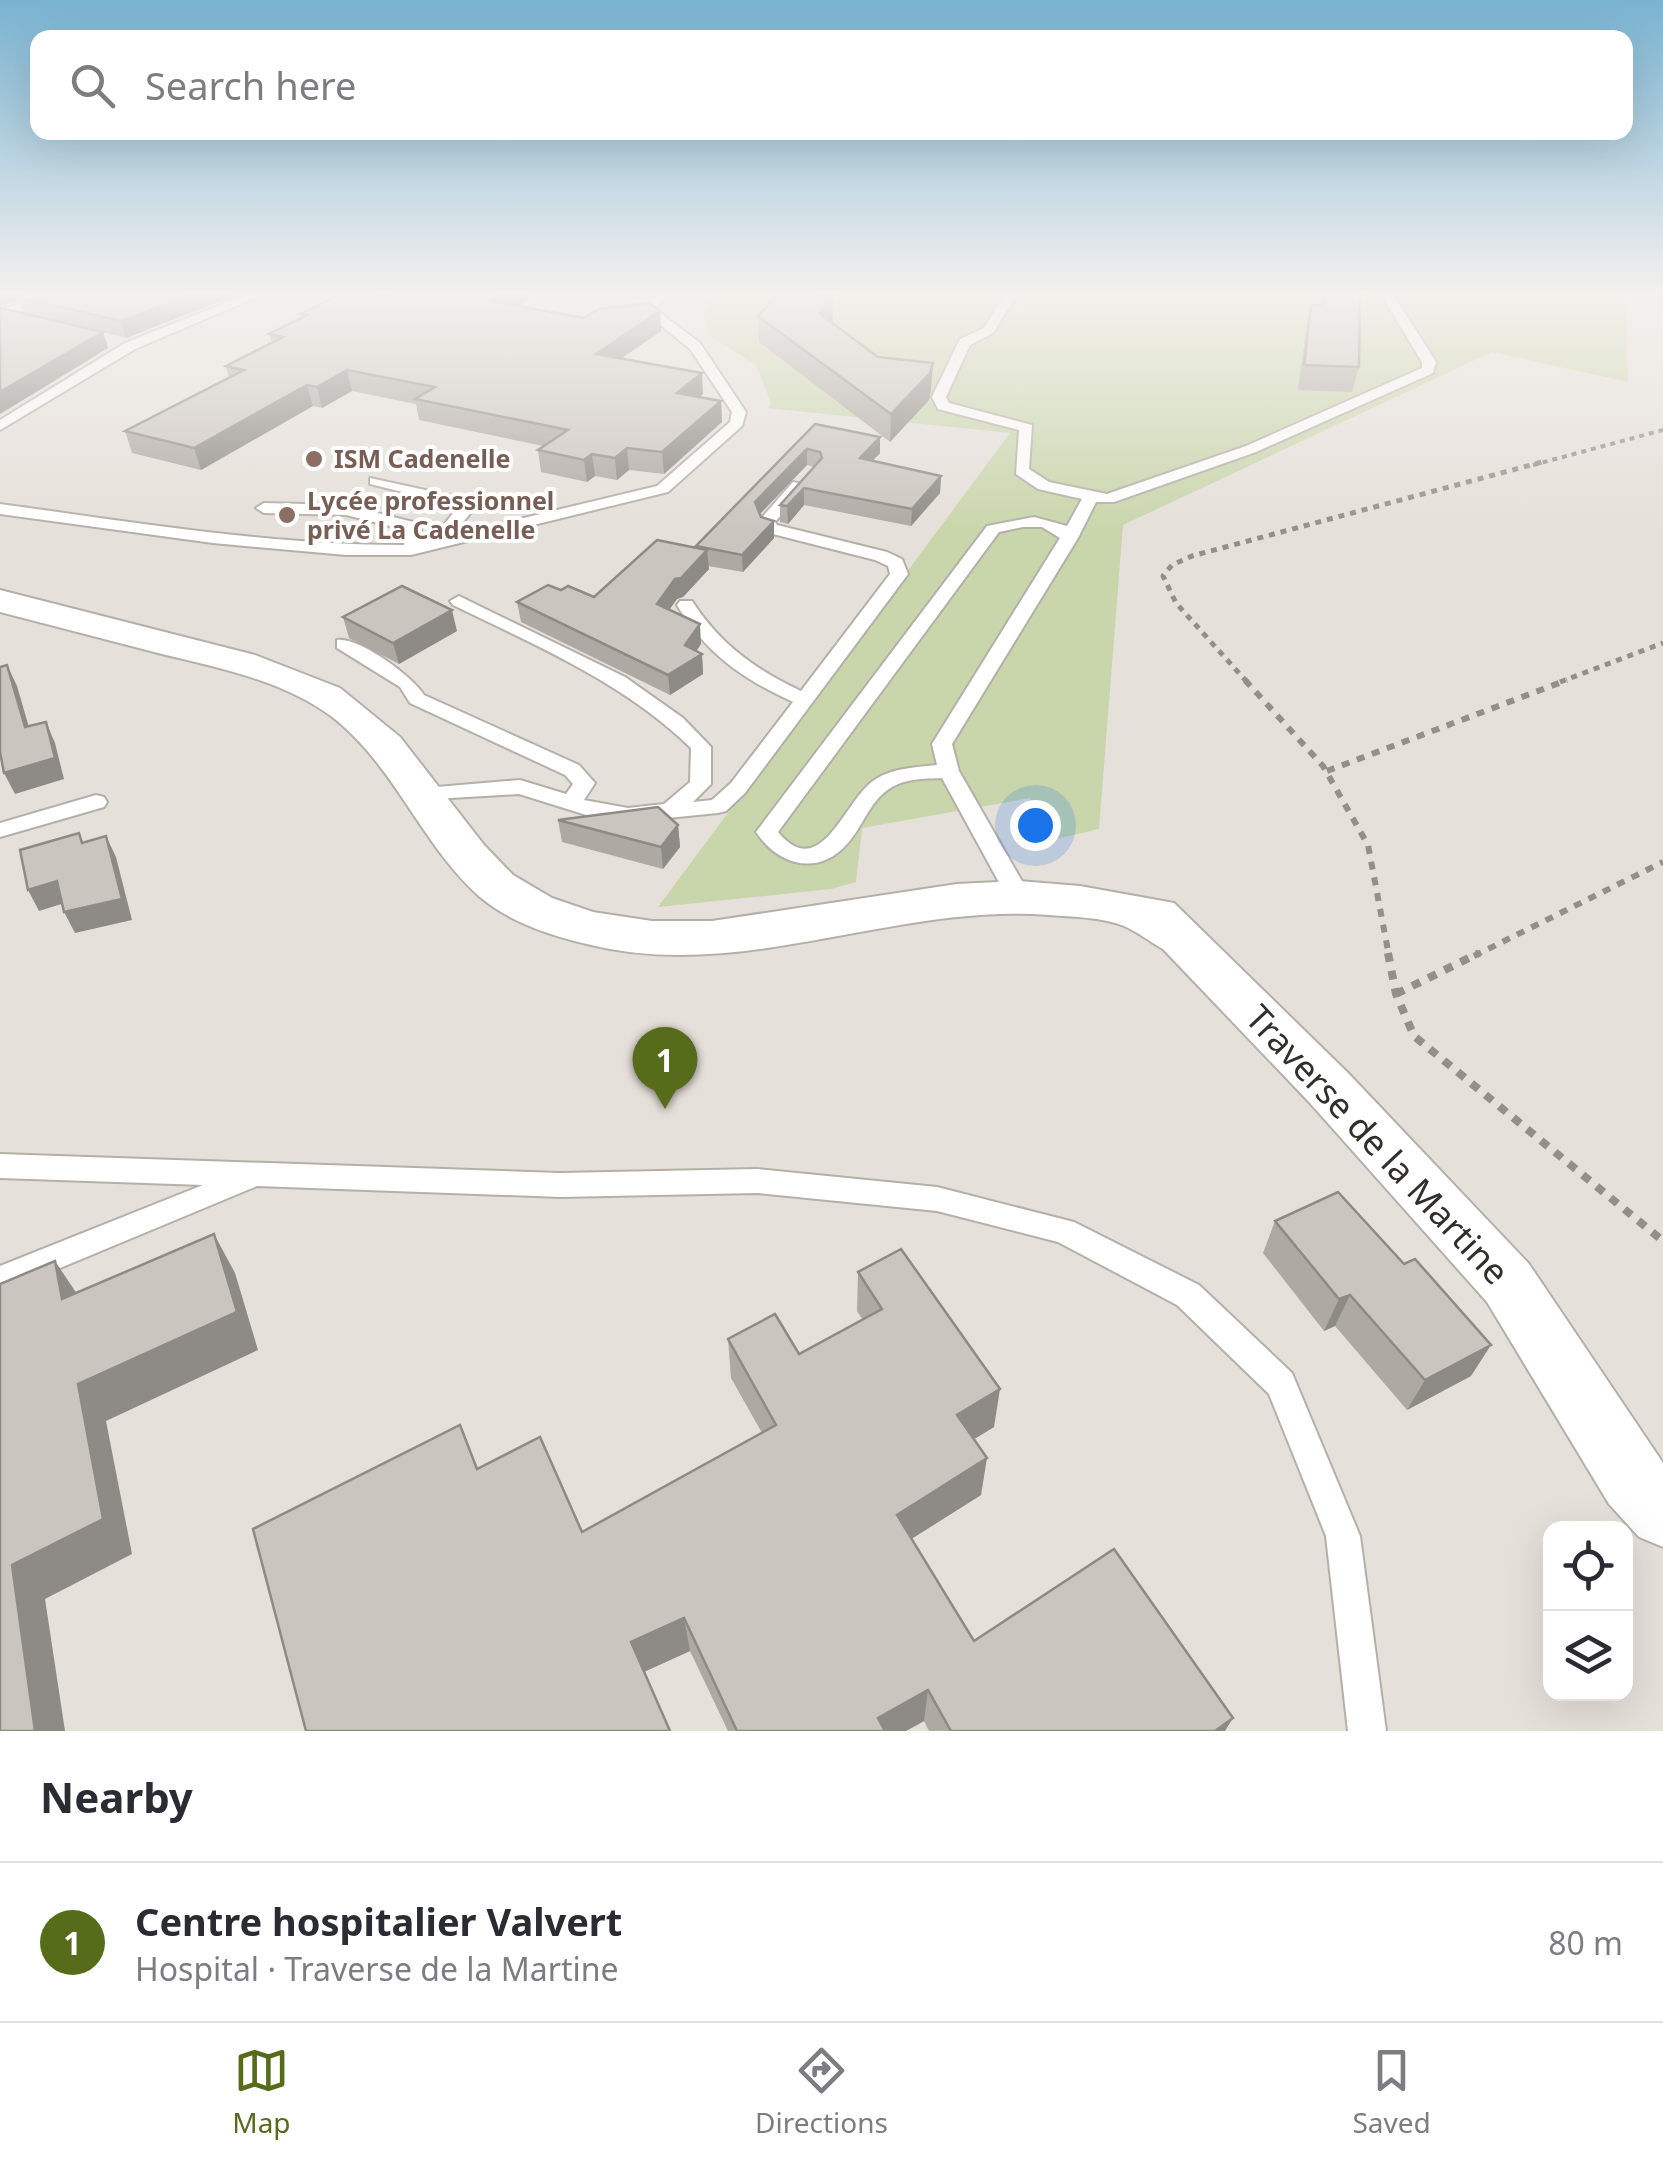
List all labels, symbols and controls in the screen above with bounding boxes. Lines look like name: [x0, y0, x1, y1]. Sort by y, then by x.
search box: [30, 30, 1633, 140]
icon: search: [65, 58, 120, 113]
text: Search here: [145, 59, 356, 111]
place label: ISM Cadenelle: [334, 441, 510, 475]
marker: ISM Cadenelle: [303, 448, 325, 470]
place label: Lycée professionnel privé La Cadenelle: [307, 483, 554, 546]
marker: Lycée professionnel privé La Cadenelle: [276, 504, 298, 526]
your location: [1010, 800, 1061, 851]
street label: Traverse de la Martine: [1236, 994, 1520, 1294]
pin: 1: [632, 1026, 698, 1109]
map controls: [1543, 1521, 1633, 1701]
button: locate: [1543, 1521, 1633, 1611]
button: layers: [1543, 1611, 1633, 1701]
text: Nearby: [40, 1768, 193, 1825]
text: Centre hospitalier Valvert: [135, 1895, 622, 1947]
text: 1: [63, 1921, 82, 1964]
text: 80 m: [1548, 1921, 1623, 1964]
text: Hospital · Traverse de la Martine: [135, 1947, 619, 1990]
tab: Map: [232, 2043, 291, 2141]
tab: Directions: [755, 2043, 888, 2141]
tab: Saved: [1352, 2043, 1431, 2141]

